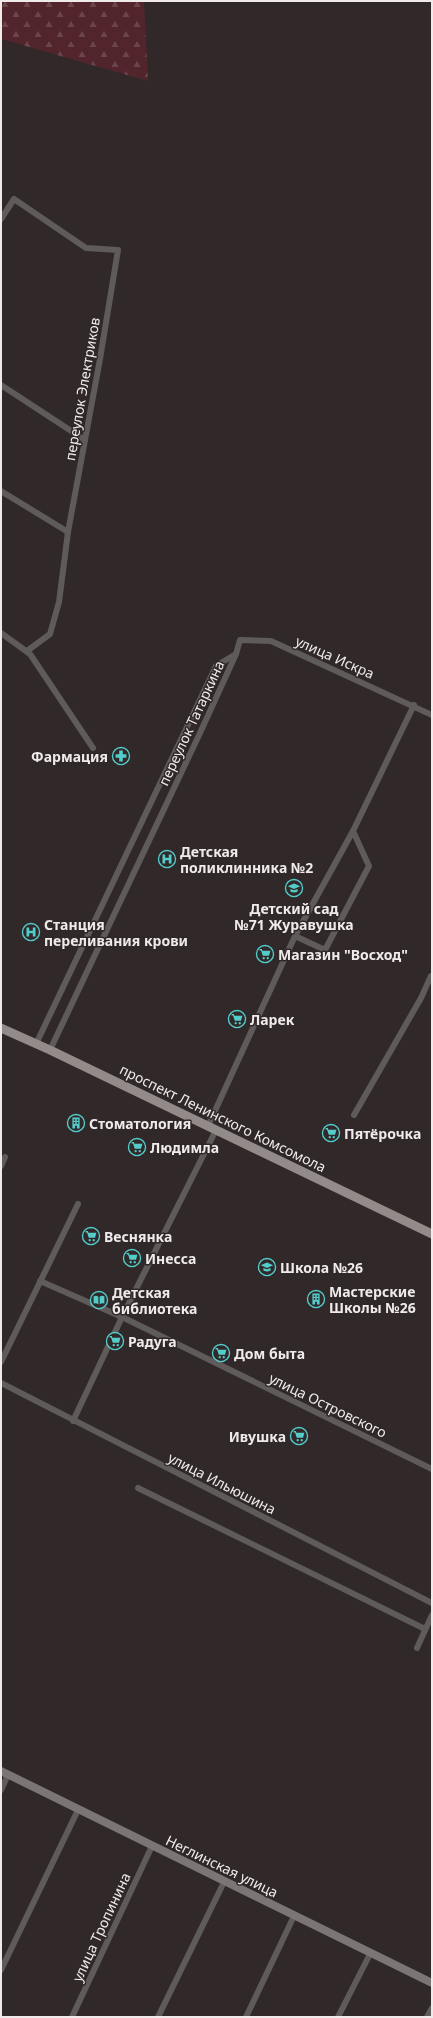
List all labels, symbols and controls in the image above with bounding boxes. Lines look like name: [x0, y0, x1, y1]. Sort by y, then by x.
street label: переулок Электриков: [60, 316, 104, 462]
street label: улица Искра: [293, 631, 377, 683]
street label: переулок Татаркина: [154, 657, 228, 789]
pharmacy icon: Фармация: [111, 746, 131, 766]
place label: Фармация: [31, 747, 108, 766]
place label: Детская поликлинника №2: [180, 842, 313, 877]
hospital icon: Детская поликлинника №2: [157, 849, 177, 869]
school or university icon: Детский сад №71 Журавушка: [284, 878, 304, 898]
place label: Детский сад №71 Журавушка: [234, 899, 354, 934]
place label: Станция переливания крови: [44, 915, 188, 950]
hospital icon: Станция переливания крови: [21, 922, 41, 942]
supermarket icon: Магазин "Восход": [255, 944, 275, 964]
place label: Магазин "Восход": [278, 945, 408, 964]
supermarket icon: Ларек: [227, 1009, 247, 1029]
place label: Ларек: [250, 1010, 295, 1029]
street label: проспект Ленинского Комсомола: [117, 1060, 329, 1176]
building icon: Стоматология: [66, 1113, 86, 1133]
place label: Стоматология: [89, 1114, 191, 1133]
supermarket icon: Пятёрочка: [321, 1123, 341, 1143]
place label: Пятёрочка: [344, 1124, 421, 1143]
supermarket icon: Людимла: [127, 1137, 147, 1157]
place label: Людимла: [150, 1138, 219, 1157]
supermarket icon: Веснянка: [81, 1226, 101, 1246]
place label: Веснянка: [104, 1227, 172, 1246]
supermarket icon: Инесса: [122, 1248, 142, 1268]
place label: Инесса: [145, 1249, 196, 1268]
school or university icon: Школа №26: [257, 1257, 277, 1277]
place label: Школа №26: [280, 1258, 363, 1277]
place label: Мастерские Школы №26: [329, 1282, 416, 1317]
place label: Детская библиотека: [112, 1283, 197, 1318]
building icon: Мастерские Школы №26: [306, 1289, 326, 1309]
library icon: Детская библиотека: [89, 1290, 109, 1310]
supermarket icon: Радуга: [105, 1331, 125, 1351]
place label: Радуга: [128, 1332, 177, 1351]
supermarket icon: Дом быта: [211, 1343, 231, 1363]
place label: Дом быта: [234, 1344, 305, 1363]
street label: улица Островского: [266, 1368, 390, 1442]
supermarket icon: Ивушка: [289, 1426, 309, 1446]
place label: Ивушка: [229, 1427, 286, 1446]
street label: улица Ильюшина: [165, 1448, 279, 1518]
street label: Неглинская улица: [163, 1831, 281, 1901]
street label: улица Тропинина: [67, 1869, 135, 1985]

